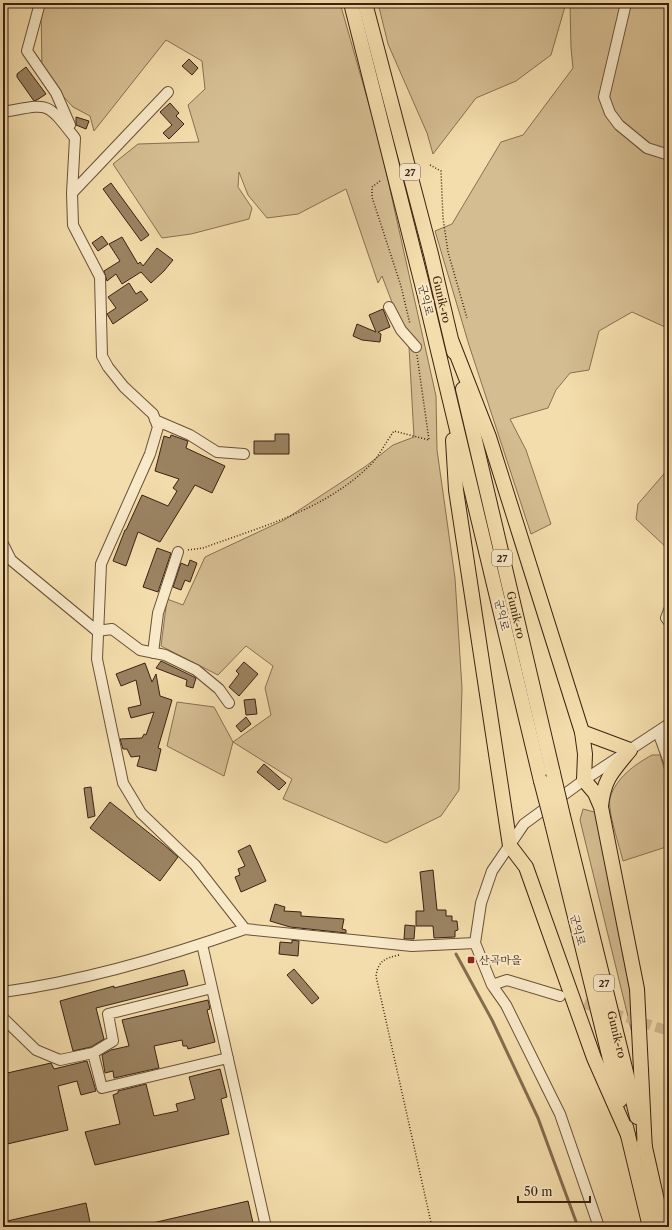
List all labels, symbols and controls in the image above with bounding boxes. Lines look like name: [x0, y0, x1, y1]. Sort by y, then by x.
road number: 27: [400, 164, 420, 180]
street label: Gunik-ro: [429, 274, 454, 325]
street label: 군익로: [415, 283, 437, 318]
road number: 27: [492, 550, 512, 566]
street label: Gunik-ro: [504, 590, 528, 640]
street label: 군익로: [492, 598, 512, 632]
street label: 군익로: [567, 913, 589, 948]
place label: 산곡마을: [479, 953, 522, 967]
marker: 산곡마을: [466, 955, 476, 965]
road number: 27: [594, 975, 614, 991]
street label: Gunik-ro: [604, 1009, 629, 1060]
scale bar: [518, 1178, 590, 1204]
text: 50 m: [524, 1184, 553, 1199]

